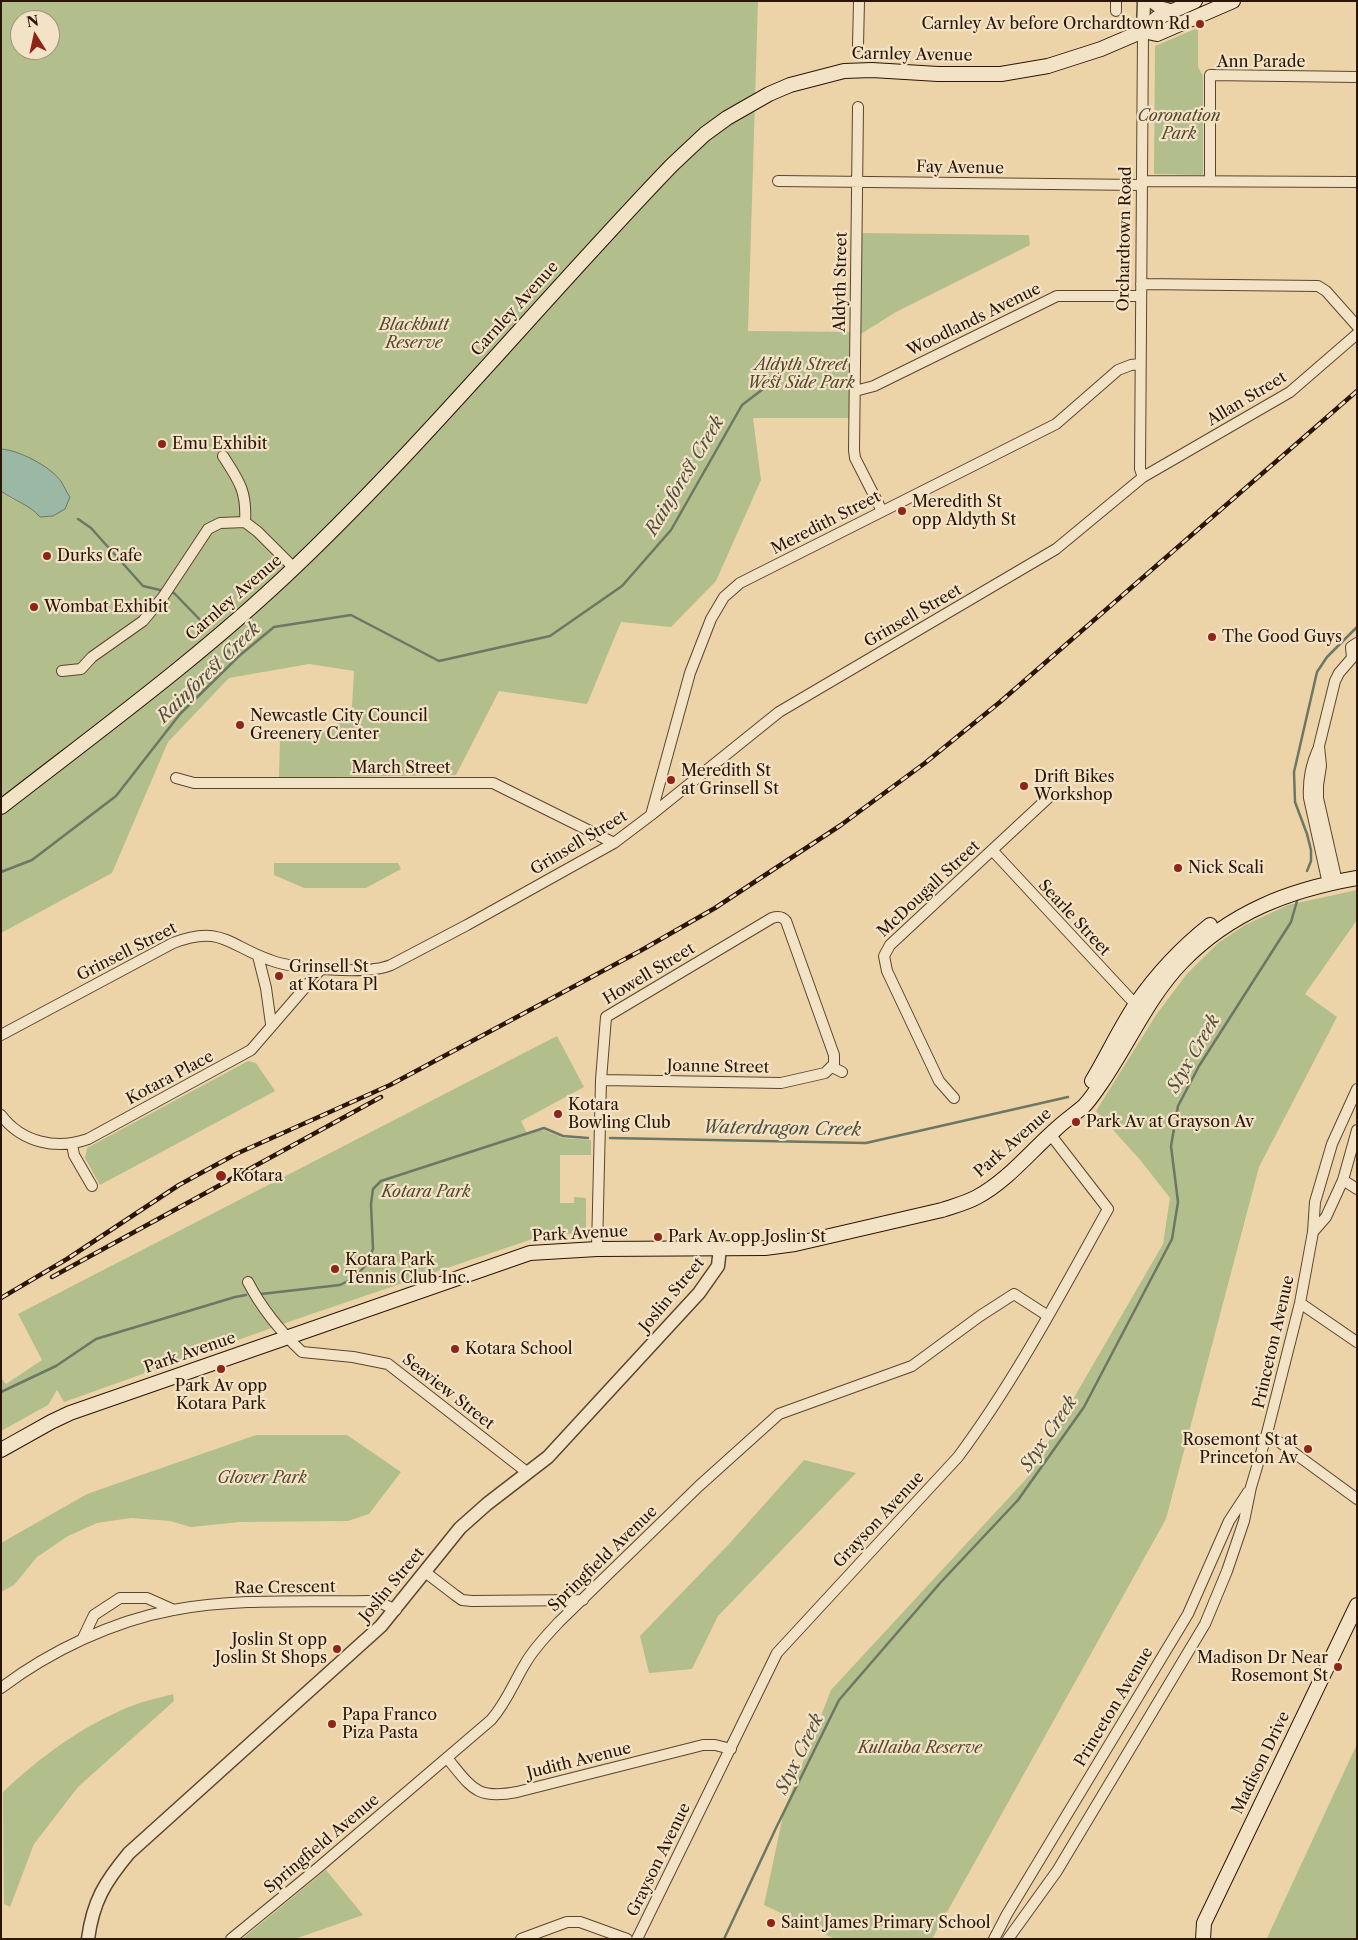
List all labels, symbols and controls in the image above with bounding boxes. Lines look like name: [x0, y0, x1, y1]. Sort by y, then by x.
north arrow: [10, 10, 60, 60]
text: N: [25, 11, 40, 31]
place label: Carnley Av before Orchardtown Rd: [922, 14, 1190, 34]
marker: Carnley Av before Orchardtown Rd: [1194, 18, 1206, 30]
street label: Carnley Avenue: [851, 44, 973, 66]
street label: Ann Parade: [1217, 52, 1305, 72]
park label: Coronation Park: [1137, 106, 1221, 144]
street label: Fay Avenue: [916, 158, 1004, 178]
street label: Orchardtown Road: [1114, 166, 1136, 312]
street label: Aldyth Street: [831, 232, 851, 332]
street label: Carnley Avenue: [467, 258, 563, 360]
street label: Woodlands Avenue: [904, 279, 1044, 361]
park label: Blackbutt Reserve: [379, 315, 449, 353]
park label: Aldyth Street West Side Park: [747, 355, 855, 393]
street label: Allan Street: [1204, 368, 1290, 430]
water label: Rainforest Creek: [641, 413, 729, 539]
place label: Emu Exhibit: [172, 434, 267, 454]
marker: Emu Exhibit: [156, 438, 168, 450]
street label: Meredith Street: [768, 487, 884, 559]
place label: Meredith St opp Aldyth St: [912, 492, 1016, 530]
marker: Meredith St opp Aldyth St: [896, 505, 908, 517]
place label: Durks Cafe: [57, 546, 142, 566]
marker: Durks Cafe: [41, 550, 53, 562]
street label: Carnley Avenue: [182, 551, 286, 645]
street label: Grinsell Street: [861, 580, 965, 652]
place label: Wombat Exhibit: [44, 597, 168, 617]
marker: Wombat Exhibit: [28, 601, 40, 613]
water label: Rainforest Creek: [153, 618, 265, 728]
place label: The Good Guys: [1222, 627, 1342, 647]
marker: The Good Guys: [1206, 631, 1218, 643]
place label: Newcastle City Council Greenery Center: [250, 706, 428, 744]
marker: Newcastle City Council Greenery Center: [234, 719, 246, 731]
street label: March Street: [351, 758, 451, 778]
place label: Meredith St at Grinsell St: [681, 761, 779, 799]
place label: Drift Bikes Workshop: [1034, 767, 1114, 805]
marker: Meredith St at Grinsell St: [665, 774, 677, 786]
marker: Drift Bikes Workshop: [1018, 780, 1030, 792]
street label: Grinsell Street: [527, 807, 631, 879]
street label: McDougall Street: [874, 837, 984, 941]
place label: Nick Scali: [1188, 858, 1264, 878]
marker: Nick Scali: [1172, 862, 1184, 874]
street label: Searle Street: [1034, 876, 1114, 960]
street label: Grinsell Street: [74, 919, 180, 985]
street label: Howell Street: [600, 939, 698, 1009]
place label: Grinsell St at Kotara Pl: [289, 957, 378, 995]
marker: Grinsell St at Kotara Pl: [273, 970, 285, 982]
water label: Styx Creek: [1163, 1011, 1225, 1097]
street label: Kotara Place: [123, 1047, 217, 1109]
street label: Joanne Street: [667, 1057, 769, 1077]
place label: Kotara Bowling Club: [568, 1095, 671, 1133]
street label: Park Avenue: [971, 1104, 1055, 1182]
marker: Kotara Bowling Club: [552, 1108, 564, 1120]
place label: Park Av at Grayson Av: [1086, 1112, 1254, 1132]
marker: Park Av at Grayson Av: [1070, 1116, 1082, 1128]
water label: Waterdragon Creek: [703, 1117, 861, 1141]
place label: Kotara: [232, 1166, 283, 1186]
marker: Kotara: [214, 1169, 228, 1183]
park label: Kotara Park: [381, 1182, 471, 1202]
street label: Park Avenue: [532, 1222, 628, 1246]
place label: Park Av opp Joslin St: [668, 1227, 826, 1247]
marker: Park Av opp Joslin St: [652, 1231, 664, 1243]
place label: Kotara Park Tennis Club Inc.: [345, 1250, 470, 1288]
street label: Joslin Street: [635, 1254, 709, 1336]
marker: Kotara Park Tennis Club Inc.: [329, 1263, 341, 1275]
street label: Princeton Avenue: [1249, 1274, 1299, 1410]
street label: Park Avenue: [142, 1328, 238, 1378]
place label: Kotara School: [465, 1339, 573, 1359]
marker: Kotara School: [449, 1343, 461, 1355]
street label: Seaview Street: [398, 1350, 498, 1434]
marker: Park Av opp Kotara Park: [215, 1363, 227, 1375]
place label: Park Av opp Kotara Park: [175, 1376, 267, 1414]
water label: Styx Creek: [1016, 1392, 1082, 1476]
place label: Rosemont St at Princeton Av: [1182, 1430, 1298, 1468]
marker: Rosemont St at Princeton Av: [1302, 1443, 1314, 1455]
park label: Glover Park: [217, 1468, 307, 1488]
street label: Grayson Avenue: [830, 1468, 928, 1572]
street label: Springfield Avenue: [544, 1502, 662, 1616]
street label: Joslin Street: [355, 1544, 429, 1626]
street label: Rae Crescent: [234, 1578, 336, 1598]
place label: Joslin St opp Joslin St Shops: [215, 1630, 327, 1668]
marker: Joslin St opp Joslin St Shops: [331, 1643, 343, 1655]
street label: Princeton Avenue: [1071, 1644, 1157, 1770]
place label: Madison Dr Near Rosemont St: [1197, 1648, 1328, 1686]
marker: Madison Dr Near Rosemont St: [1332, 1661, 1344, 1673]
place label: Papa Franco Piza Pasta: [342, 1705, 437, 1743]
street label: Madison Drive: [1228, 1709, 1294, 1817]
water label: Styx Creek: [771, 1710, 829, 1798]
marker: Papa Franco Piza Pasta: [326, 1718, 338, 1730]
park label: Kullaiba Reserve: [858, 1738, 982, 1758]
street label: Judith Avenue: [525, 1739, 633, 1783]
street label: Springfield Avenue: [261, 1790, 383, 1898]
street label: Grayson Avenue: [623, 1800, 695, 1920]
place label: Saint James Primary School: [781, 1913, 991, 1933]
marker: Saint James Primary School: [765, 1917, 777, 1929]

